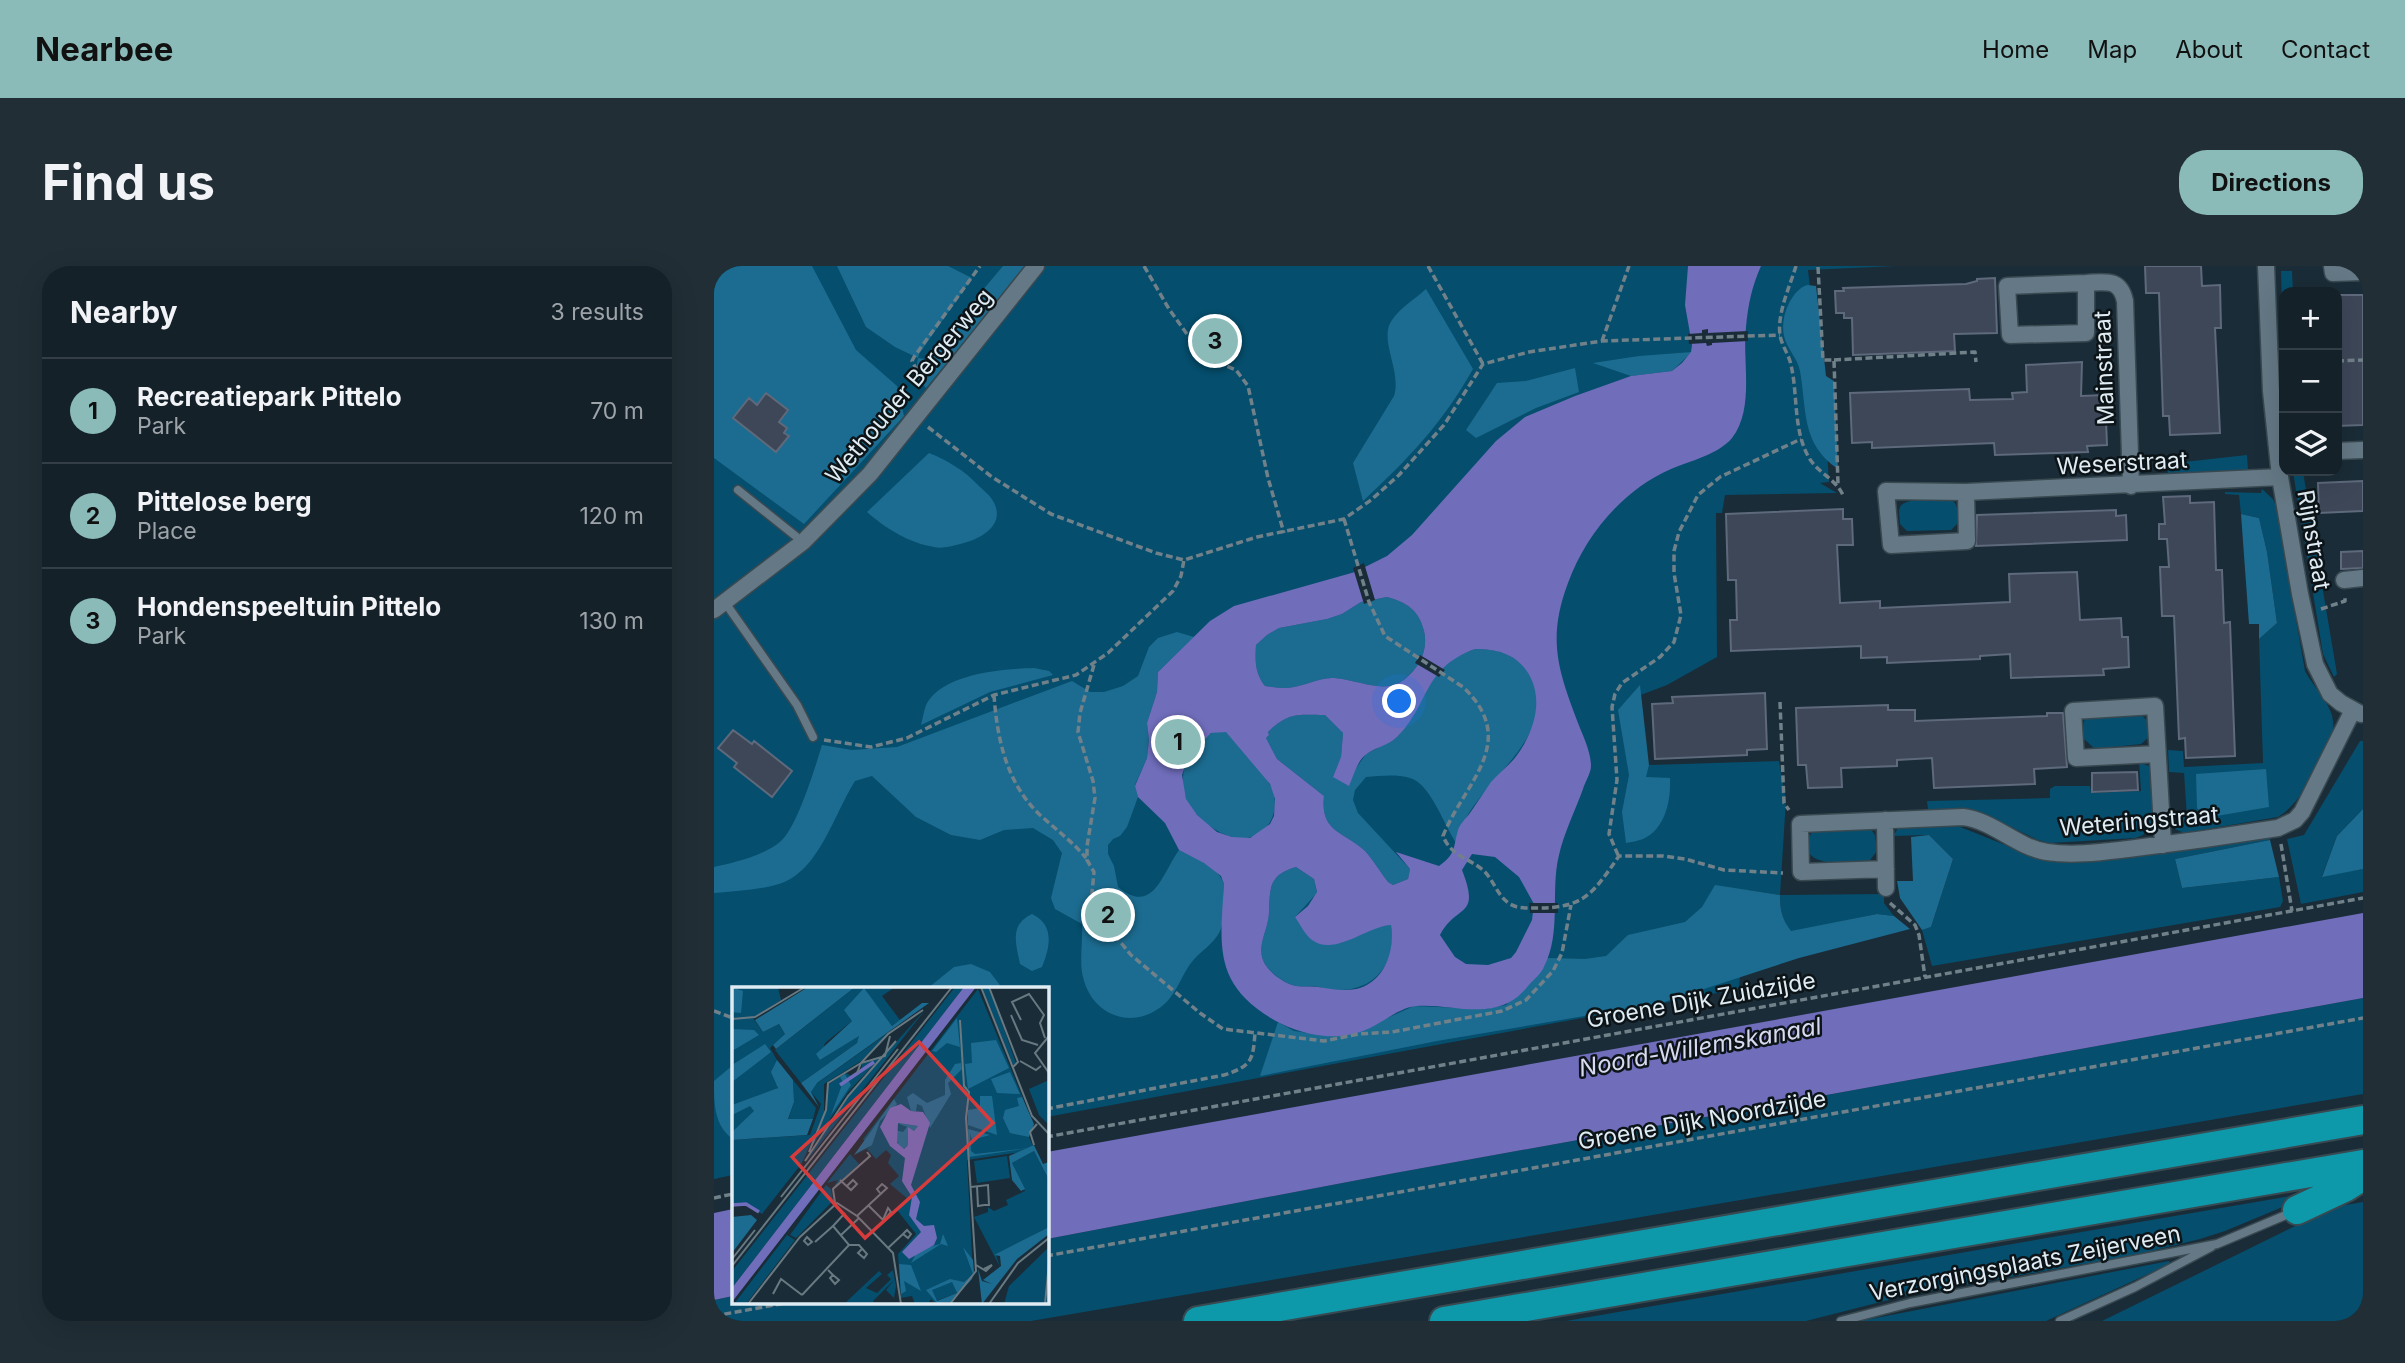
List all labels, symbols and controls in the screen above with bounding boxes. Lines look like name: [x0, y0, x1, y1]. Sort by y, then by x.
text: Nearbee: [35, 29, 173, 69]
text: Home: [1982, 35, 2049, 64]
text: Map: [2087, 35, 2137, 64]
text: About: [2175, 35, 2243, 64]
text: Contact: [2281, 35, 2370, 64]
button: Directions: [2179, 150, 2363, 215]
text: Find us: [42, 153, 215, 212]
street label: Wethouder Bergerweg: [820, 283, 998, 489]
map controls: [2279, 287, 2342, 476]
button: +: [2279, 287, 2342, 350]
text: Nearby: [70, 294, 178, 330]
text: 3 results: [551, 298, 644, 326]
street label: Mainstraat: [2088, 310, 2120, 426]
pin: 3: [1192, 315, 1238, 367]
button: −: [2279, 350, 2342, 413]
text: Recreatiepark Pittelo: [137, 381, 402, 412]
text: 1: [88, 397, 98, 425]
text: 70 m: [590, 397, 644, 425]
text: Park: [137, 412, 186, 440]
button: layers: [2279, 413, 2342, 476]
street label: Weserstraat: [2056, 446, 2189, 480]
text: Pittelose berg: [137, 486, 312, 517]
street label: Rijnstraat: [2291, 488, 2337, 593]
text: 2: [86, 502, 100, 530]
text: 120 m: [579, 502, 644, 530]
text: Place: [137, 517, 197, 545]
text: Hondenspeeltuin Pittelo: [137, 591, 441, 622]
text: 3: [86, 607, 100, 635]
text: 130 m: [579, 607, 644, 635]
text: Park: [137, 622, 186, 650]
your location: [1382, 684, 1416, 718]
pin: 1: [1155, 716, 1201, 768]
street label: Weteringstraat: [2058, 800, 2220, 842]
pin: 2: [1085, 889, 1131, 941]
street label: Groene Dijk Zuidzijde: [1584, 966, 1818, 1034]
inset map: [732, 987, 1048, 1304]
water label: Noord-Willemskanaal: [1577, 1011, 1824, 1083]
street label: Groene Dijk Noordzijde: [1576, 1084, 1828, 1156]
street label: Verzorgingsplaats Zeijerveen: [1867, 1219, 2183, 1307]

